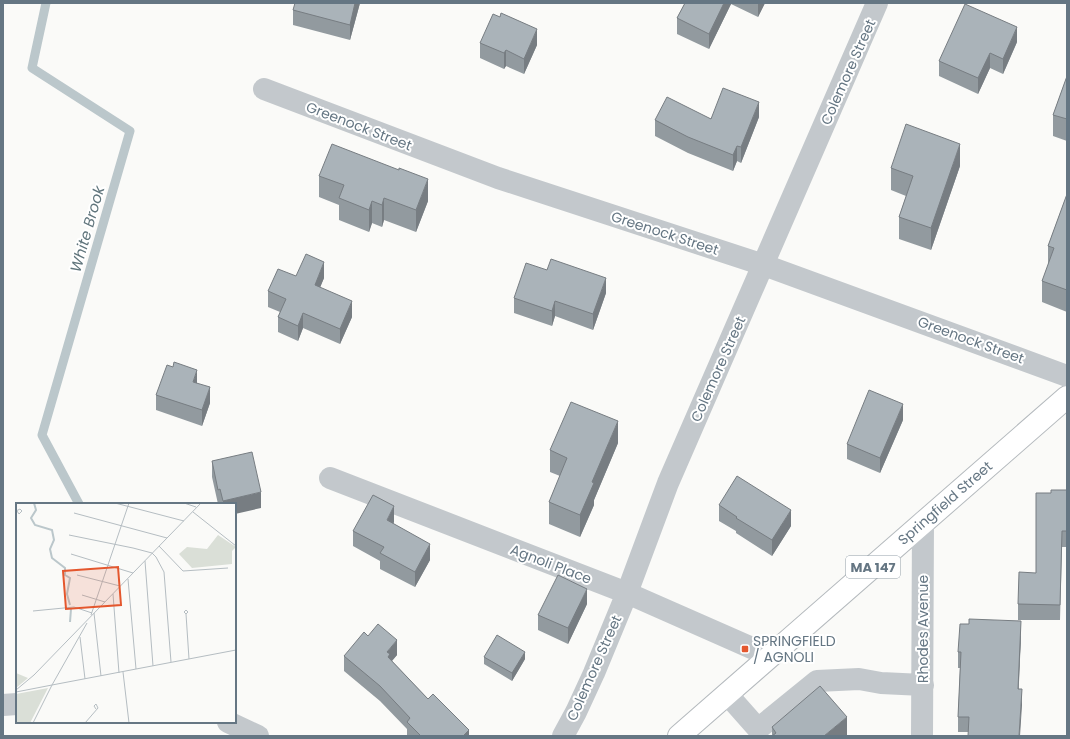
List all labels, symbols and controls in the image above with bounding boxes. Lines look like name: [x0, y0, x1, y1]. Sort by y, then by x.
street label: Colemore Street: [816, 16, 880, 128]
street label: Greenock Street: [303, 97, 415, 155]
water label: White Brook: [65, 182, 110, 275]
street label: Greenock Street: [609, 206, 721, 260]
street label: Greenock Street: [915, 311, 1027, 369]
street label: Colemore Street: [686, 313, 750, 425]
street label: Springfield Street: [893, 456, 997, 550]
inset map: [16, 503, 236, 723]
street label: Agnoli Place: [507, 539, 595, 589]
road number: MA 147: [846, 556, 900, 578]
street label: Rhodes Avenue: [913, 575, 933, 683]
street label: Colemore Street: [562, 612, 626, 724]
place label: SPRINGFIELD / AGNOLI: [753, 631, 836, 667]
marker: SPRINGFIELD / AGNOLI: [740, 644, 750, 654]

